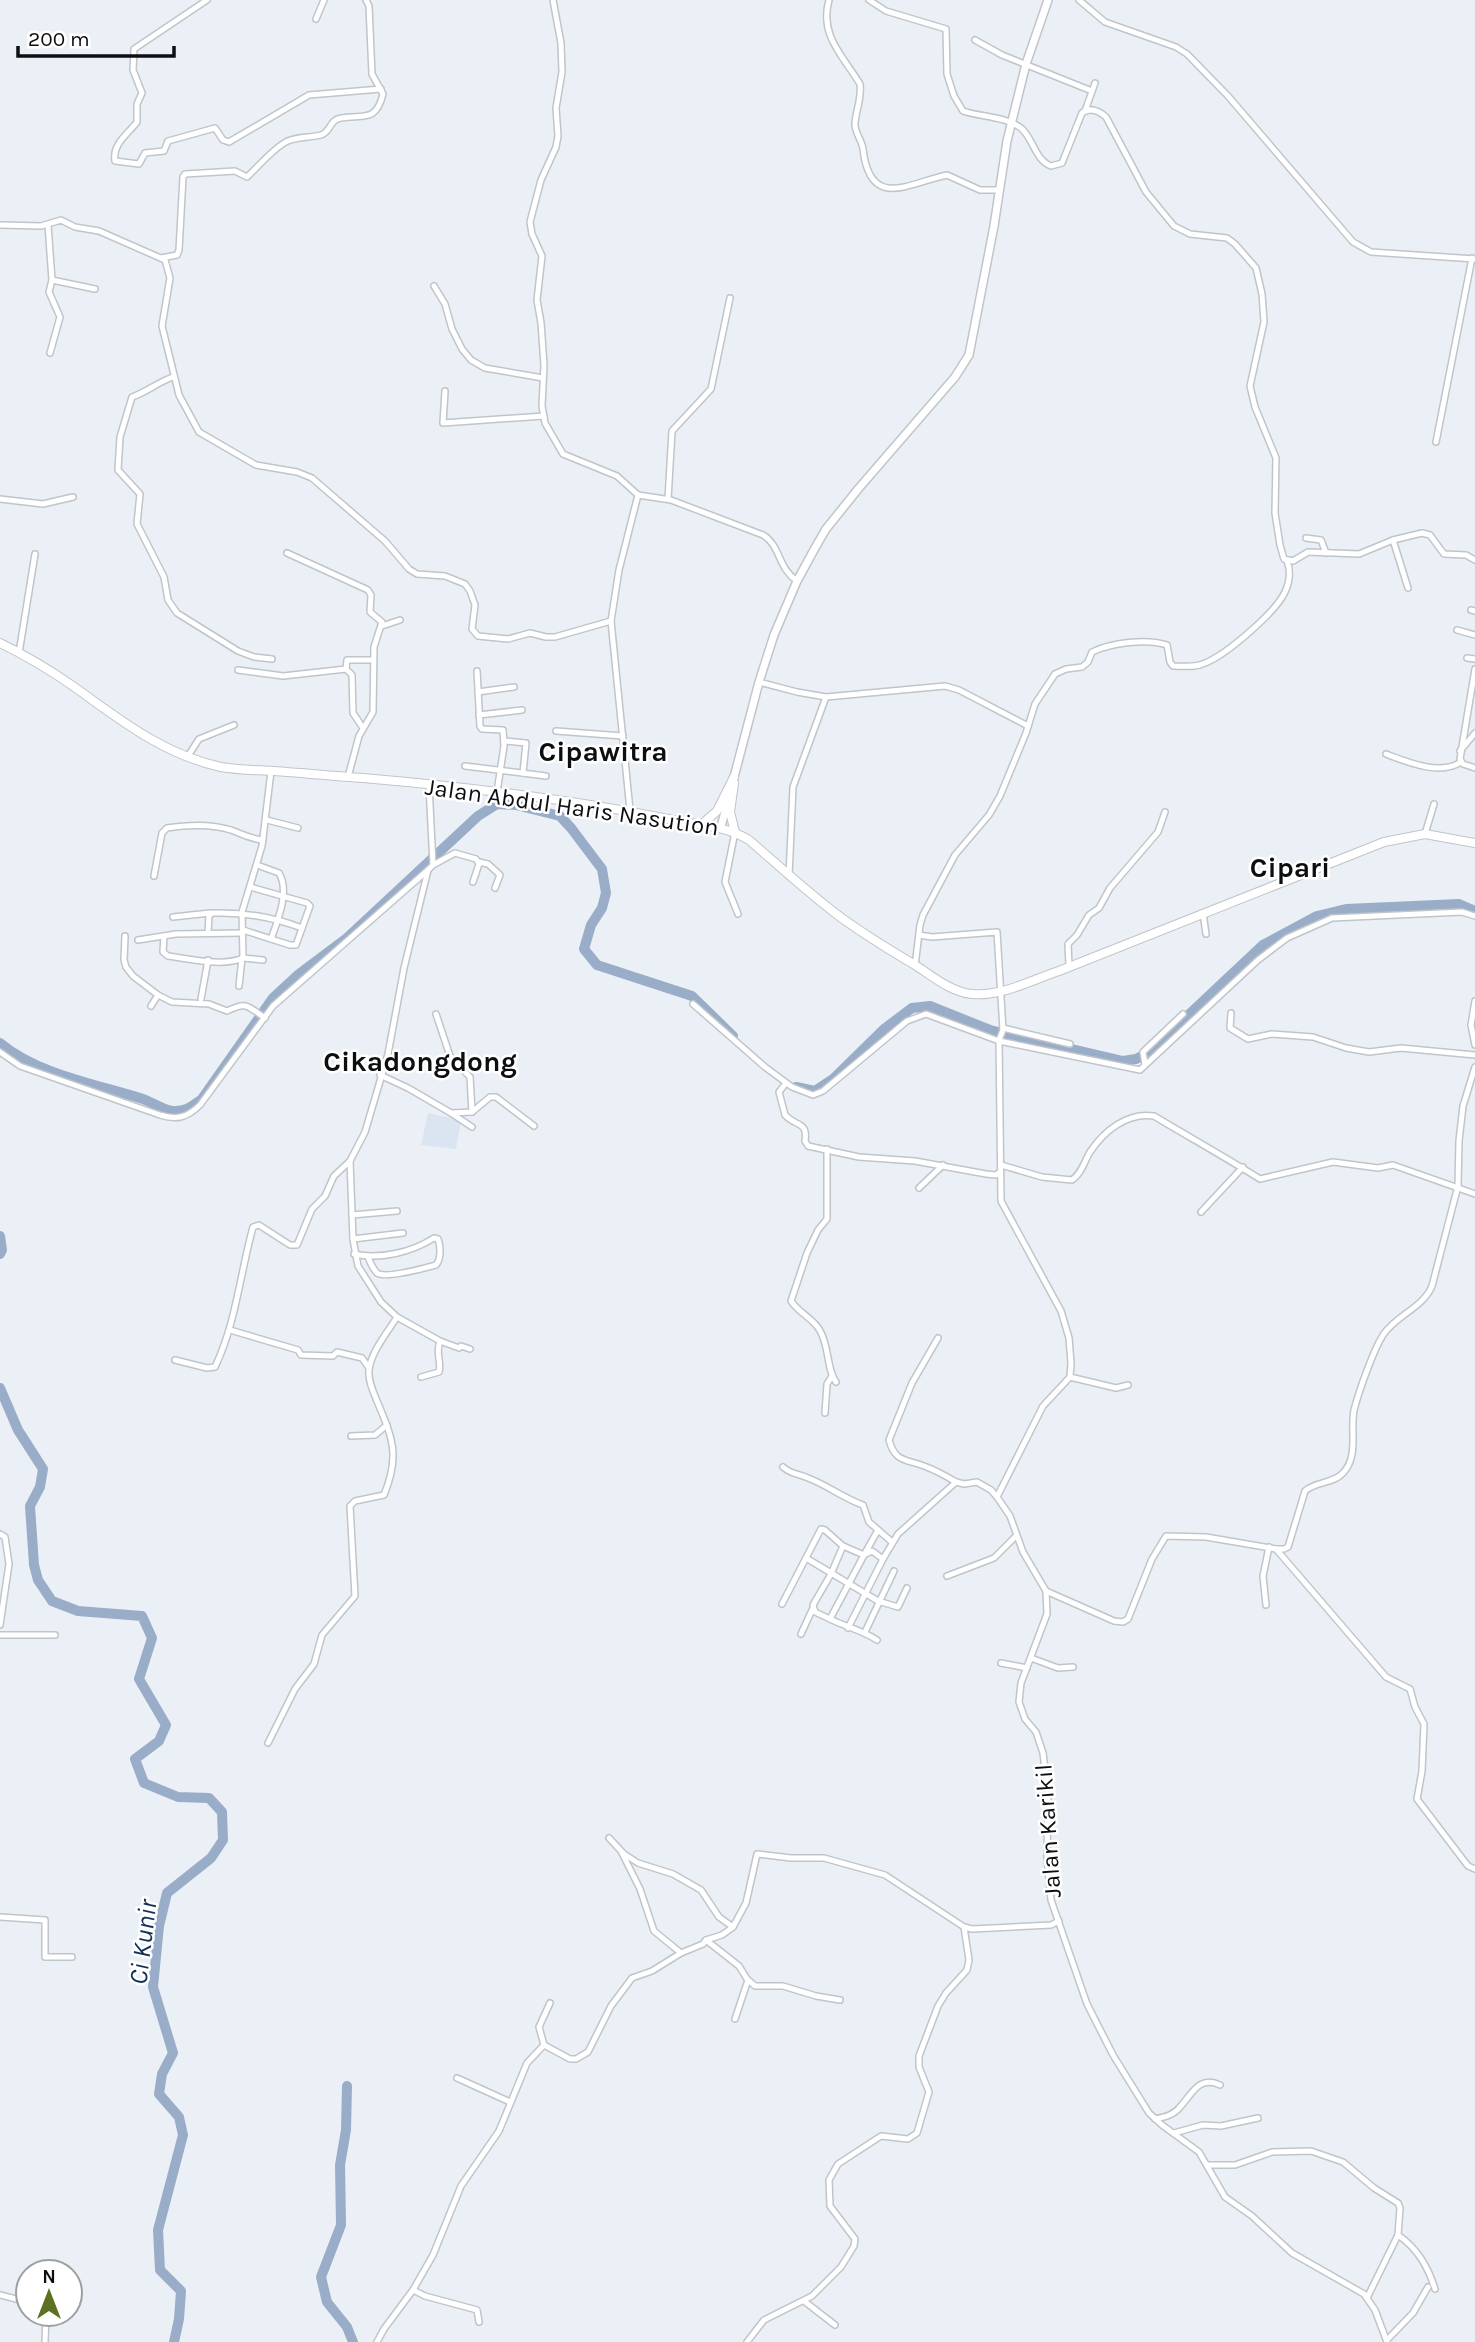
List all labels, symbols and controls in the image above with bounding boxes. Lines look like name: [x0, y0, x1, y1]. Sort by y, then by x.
scale bar: [18, 14, 173, 58]
text: 200 m: [28, 27, 90, 51]
district label: Cipawitra: [538, 735, 668, 768]
street label: Jalan Abdul Haris Nasution: [423, 773, 721, 841]
district label: Cipari: [1250, 851, 1330, 884]
district label: Cikadongdong: [323, 1045, 517, 1078]
street label: Jalan Karikil: [1029, 1763, 1067, 1899]
water label: Ci Kunir: [122, 1897, 164, 1986]
north arrow: [14, 2258, 84, 2328]
text: N: [42, 2266, 56, 2288]

